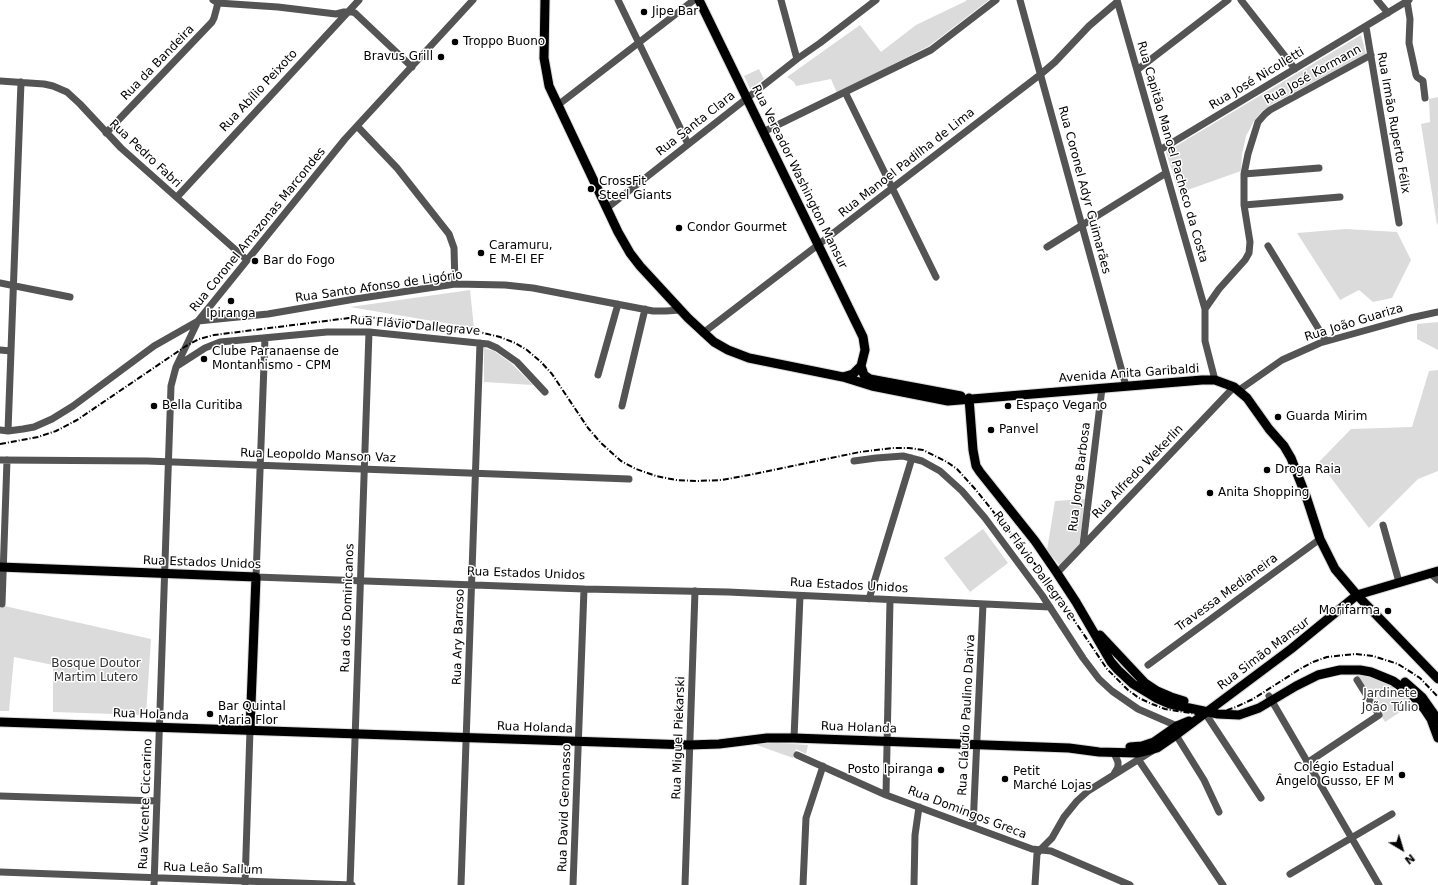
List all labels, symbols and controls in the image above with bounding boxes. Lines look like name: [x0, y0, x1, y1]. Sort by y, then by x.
place label: Jipe Bar: [652, 5, 698, 19]
marker: Jipe Bar: [639, 7, 649, 17]
street label: Rua da Bandeira: [118, 22, 198, 104]
place label: Troppo Buono: [463, 35, 545, 49]
marker: Troppo Buono: [450, 37, 460, 47]
street label: Rua Capitão Manoel Pacheco da Costa: [1133, 40, 1211, 264]
street label: Rua José Kormann: [1262, 42, 1364, 108]
street label: Rua José Nicolletti: [1207, 45, 1307, 113]
street label: Rua Abílio Peixoto: [217, 47, 301, 135]
place label: Bravus Grill: [363, 50, 433, 64]
street label: Rua Irmão Ruperto Félix: [1373, 51, 1413, 195]
marker: Bravus Grill: [436, 52, 446, 62]
street label: Rua Vereador Washington Mansur: [748, 83, 850, 271]
street label: Rua Santa Clara: [654, 89, 738, 159]
street label: Rua Manoel Padilha de Lima: [836, 105, 978, 221]
street label: Rua Coronel Adyr Guimarães: [1055, 105, 1113, 275]
street label: Rua Pedro Fabri: [106, 117, 184, 191]
street label: Rua Coronel Amazonas Marcondes: [187, 145, 329, 315]
place label: CrossFit Steel Giants: [599, 175, 672, 203]
marker: CrossFit Steel Giants: [586, 184, 596, 194]
place label: Condor Gourmet: [687, 221, 787, 235]
marker: Condor Gourmet: [674, 223, 684, 233]
place label: Caramuru, E M-EI EF: [489, 239, 553, 267]
marker: Caramuru, E M-EI EF: [476, 248, 486, 258]
place label: Bar do Fogo: [263, 254, 335, 268]
marker: Bar do Fogo: [250, 256, 260, 266]
street label: Rua Santo Afonso de Ligório: [294, 268, 464, 306]
marker: Ipiranga: [226, 296, 236, 306]
street label: Rua João Guariza: [1303, 301, 1405, 345]
place label: Ipiranga: [206, 307, 256, 321]
street label: Rua Flávio Dallegrave: [349, 313, 481, 339]
place label: Clube Paranaense de Montanhismo - CPM: [212, 345, 339, 373]
marker: Clube Paranaense de Montanhismo - CPM: [199, 354, 209, 364]
street label: Avenida Anita Garibaldi: [1058, 362, 1200, 386]
place label: Bella Curitiba: [162, 399, 243, 413]
place label: Espaço Vegano: [1016, 399, 1107, 413]
marker: Bella Curitiba: [149, 401, 159, 411]
marker: Espaço Vegano: [1003, 401, 1013, 411]
place label: Guarda Mirim: [1286, 410, 1367, 424]
marker: Guarda Mirim: [1273, 412, 1283, 422]
street label: Rua Jorge Barbosa: [1066, 421, 1094, 533]
street label: Rua Alfredo Wekerlin: [1089, 422, 1187, 522]
place label: Panvel: [999, 423, 1038, 437]
marker: Panvel: [986, 425, 996, 435]
street label: Rua Leopoldo Manson Vaz: [240, 446, 396, 466]
place label: Droga Raia: [1275, 463, 1341, 477]
marker: Droga Raia: [1262, 465, 1272, 475]
place label: Anita Shopping: [1218, 486, 1309, 500]
marker: Anita Shopping: [1205, 488, 1215, 498]
street label: Rua Flávio Dallegrave: [990, 509, 1078, 623]
street label: Rua dos Dominicanos: [339, 543, 357, 673]
street label: Travessa Medianeira: [1173, 551, 1281, 635]
street label: Rua Estados Unidos: [143, 554, 261, 572]
street label: Rua Estados Unidos: [467, 565, 585, 583]
street label: Rua Estados Unidos: [789, 576, 909, 596]
street label: Rua Ary Barroso: [450, 589, 468, 685]
place label: Morifarma: [1319, 604, 1380, 618]
marker: Morifarma: [1383, 606, 1393, 616]
street label: Rua Simão Mansur: [1215, 615, 1313, 693]
street label: Rua Cláudio Paulino Dariva: [956, 634, 978, 796]
park label: Bosque Doutor Martim Lutero: [51, 657, 141, 685]
street label: Rua Miguel Piekarski: [670, 676, 688, 800]
park label: Jardinete João Túlio: [1362, 687, 1418, 715]
place label: Bar Quintal Maria Flor: [218, 700, 286, 728]
street label: Rua Holanda: [113, 706, 189, 724]
marker: Bar Quintal Maria Flor: [205, 709, 215, 719]
street label: Rua Holanda: [497, 719, 573, 737]
street label: Rua Holanda: [821, 719, 897, 737]
street label: Rua Vicente Ciccarino: [137, 738, 155, 870]
street label: Rua David Geronasso: [556, 744, 574, 872]
place label: Colégio Estadual Ângelo Gusso, EF M: [1276, 761, 1394, 789]
place label: Posto Ipiranga: [847, 763, 933, 777]
marker: Posto Ipiranga: [936, 765, 946, 775]
place label: Petit Marché Lojas: [1013, 765, 1092, 793]
marker: Colégio Estadual Ângelo Gusso, EF M: [1397, 770, 1407, 780]
marker: Petit Marché Lojas: [1000, 774, 1010, 784]
street label: Rua Domingos Greca: [906, 784, 1028, 842]
north arrow: [1382, 829, 1422, 869]
text: N: [1402, 851, 1417, 867]
street label: Rua Leão Sallum: [163, 860, 263, 878]

